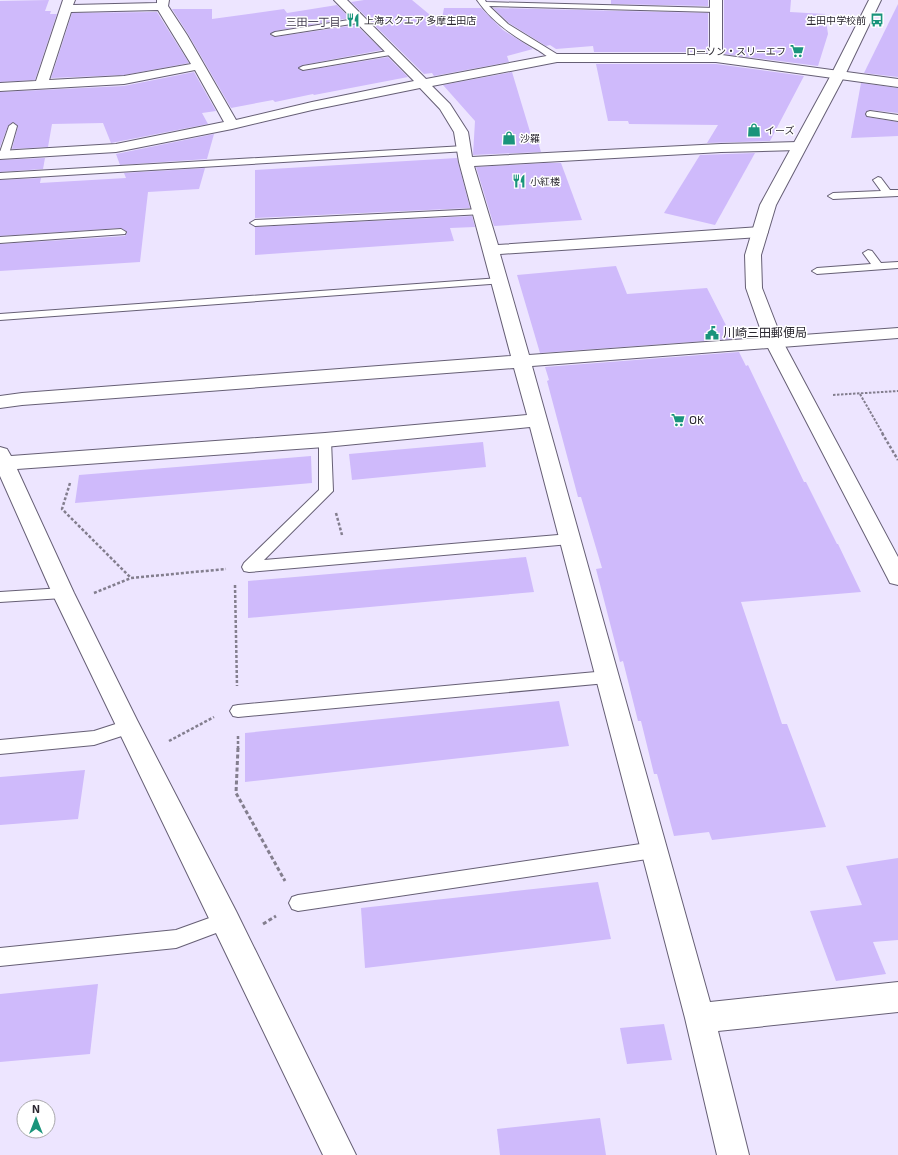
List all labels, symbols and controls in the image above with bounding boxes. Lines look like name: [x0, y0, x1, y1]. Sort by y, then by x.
restaurant icon: 上海スクエア 多摩生田店: [345, 12, 361, 28]
bus stop icon: 生田中学校前: [869, 12, 885, 28]
place label: 上海スクエア 多摩生田店: [364, 14, 476, 26]
place label: 生田中学校前: [806, 14, 866, 26]
district label: 三田一丁目: [286, 15, 341, 28]
supermarket icon: ローソン・スリーエフ: [789, 43, 805, 59]
place label: ローソン・スリーエフ: [686, 45, 786, 57]
shop icon: イーズ: [746, 122, 762, 138]
place label: イーズ: [765, 124, 795, 136]
shop icon: 沙羅: [501, 130, 517, 146]
place label: 沙羅: [520, 132, 540, 144]
restaurant icon: 小紅楼: [511, 173, 527, 189]
place label: 小紅楼: [530, 175, 560, 187]
public building icon: 川崎三田郵便局: [704, 325, 720, 341]
place label: 川崎三田郵便局: [723, 325, 807, 339]
supermarket icon: OK: [670, 412, 686, 428]
place label: OK: [689, 412, 704, 426]
north arrow: [16, 1099, 56, 1139]
text: N: [32, 1102, 40, 1115]

